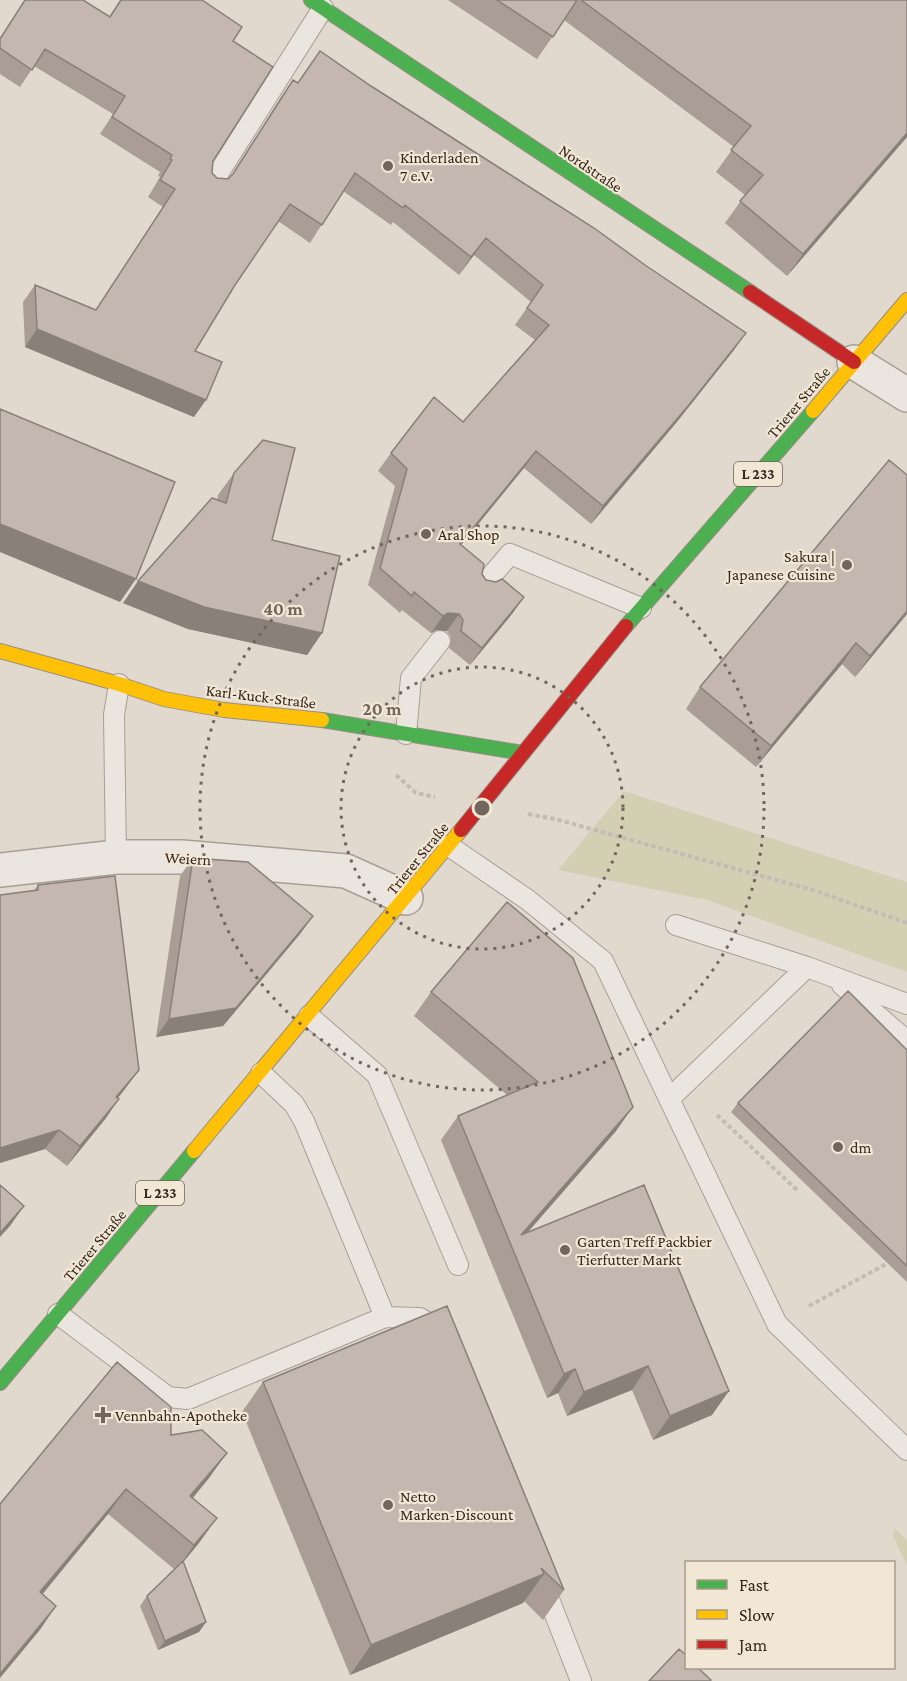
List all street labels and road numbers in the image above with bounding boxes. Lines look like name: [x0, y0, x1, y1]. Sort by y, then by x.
street label: Nordstraße: [556, 141, 625, 196]
street label: Trierer Straße: [764, 363, 833, 442]
road number: L 233: [734, 462, 782, 486]
street label: Karl-Kuck-Straße: [205, 681, 317, 712]
street label: Trierer Straße: [383, 819, 452, 898]
street label: Weiern: [164, 849, 212, 868]
road number: L 233: [136, 1181, 184, 1205]
street label: Trierer Straße: [60, 1206, 129, 1285]

